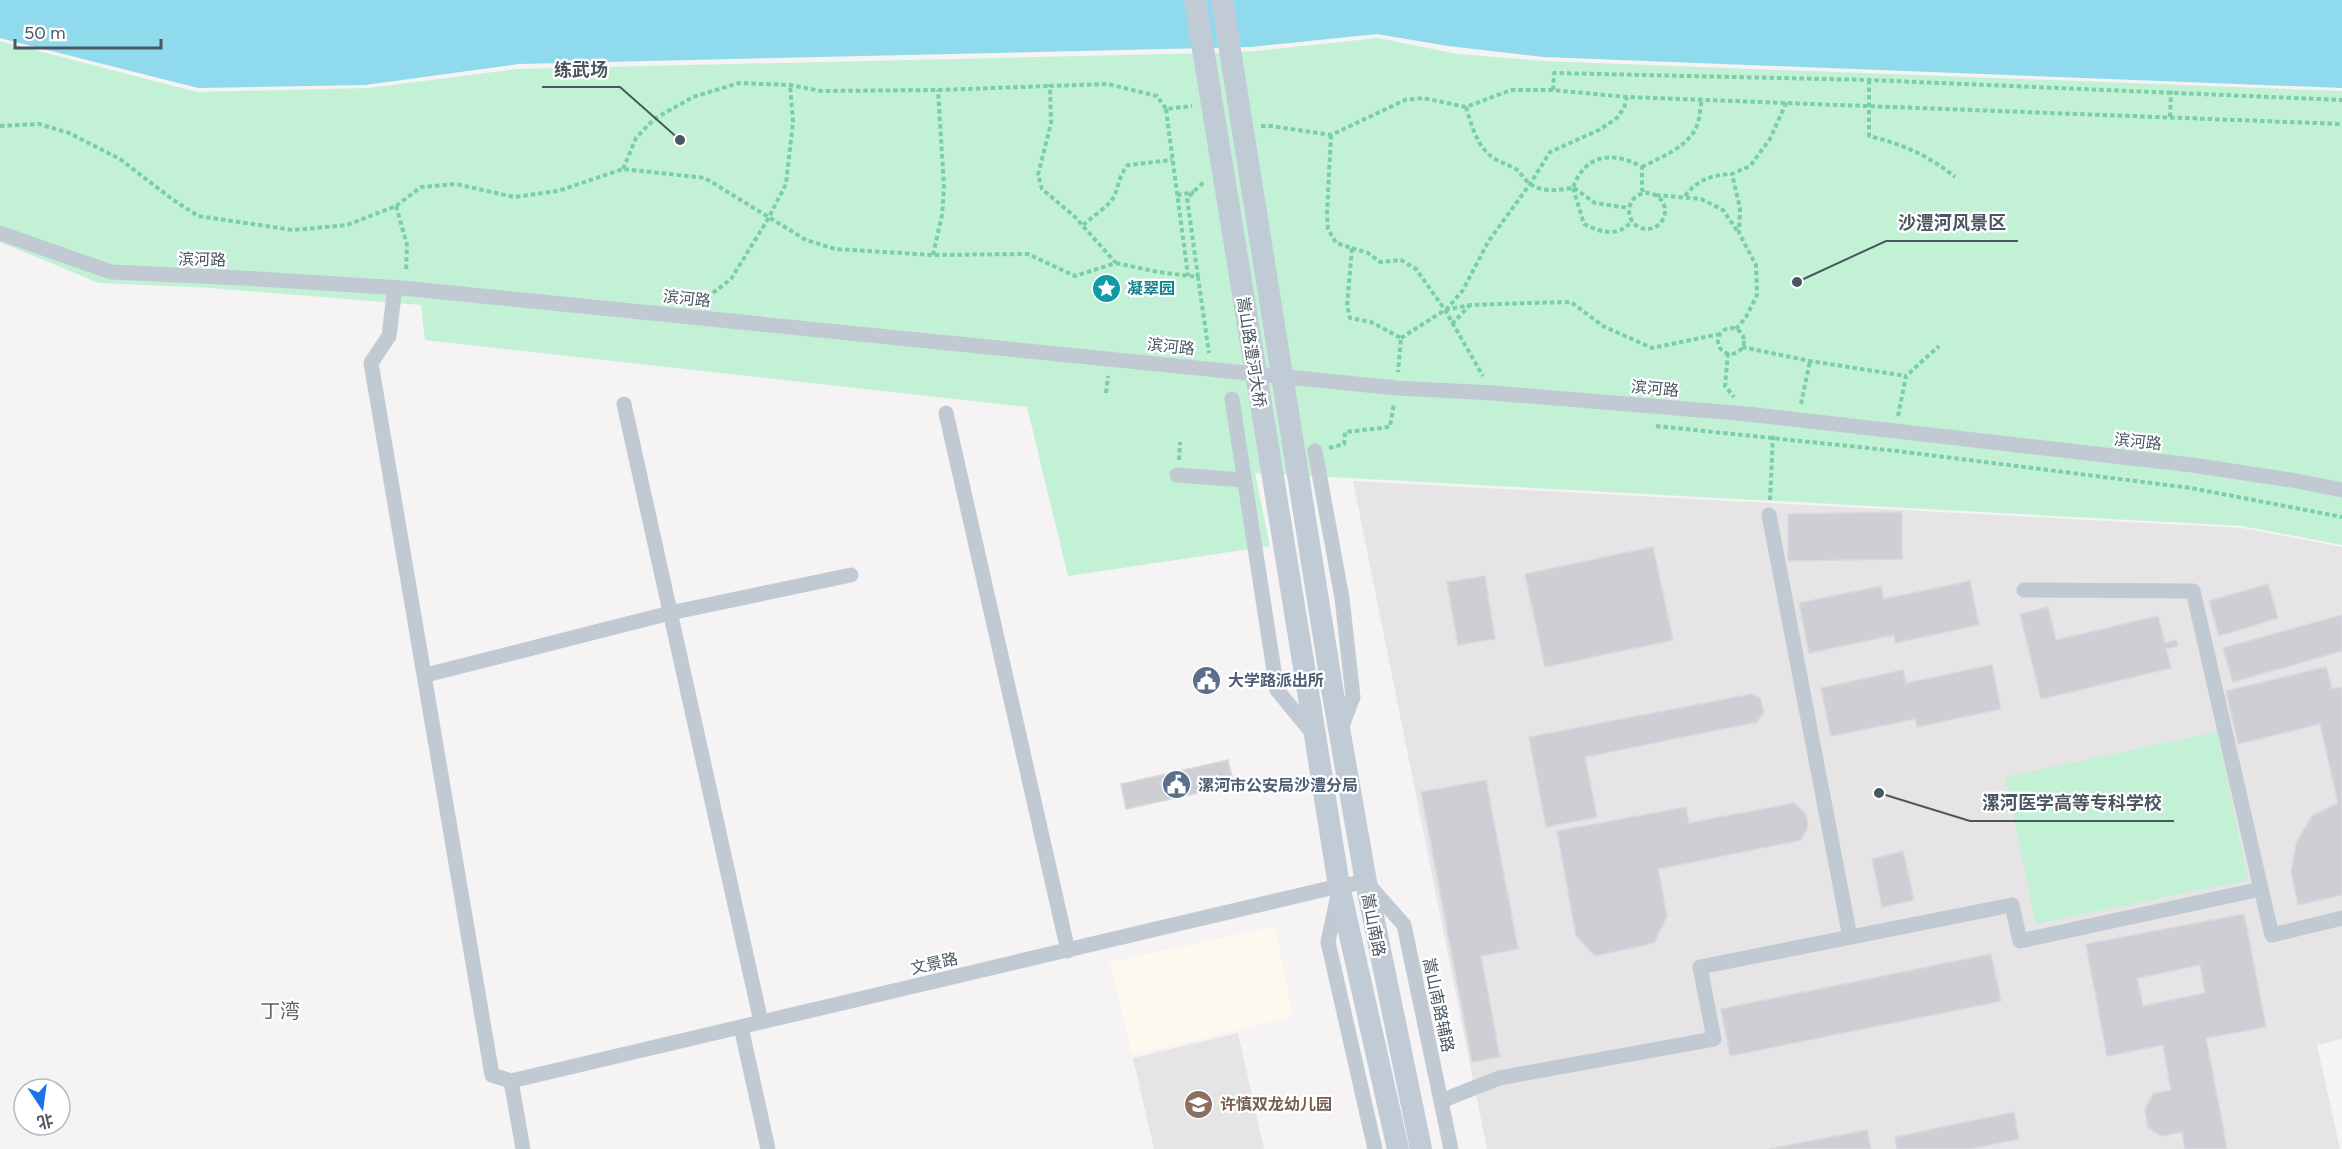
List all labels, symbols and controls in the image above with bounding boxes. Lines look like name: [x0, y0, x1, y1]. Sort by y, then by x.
scale bar: [15, 12, 160, 50]
text: 50 m: [24, 22, 66, 44]
callout: 练武场: [542, 51, 620, 87]
text: 练武场: [554, 59, 608, 81]
callout: 沙澧河风景区: [1886, 205, 2018, 241]
text: 沙澧河风景区: [1898, 212, 2006, 234]
street label: 滨河路: [178, 250, 226, 269]
place icon: 凝翠园: [1090, 272, 1122, 304]
place label: 凝翠园: [1127, 279, 1175, 298]
street label: 滨河路: [662, 287, 712, 310]
street label: 嵩山路澧河大桥: [1233, 295, 1270, 409]
street label: 滨河路: [1146, 335, 1196, 358]
street label: 滨河路: [1630, 377, 1680, 400]
street label: 滨河路: [2113, 430, 2163, 453]
public building icon: 大学路派出所: [1191, 664, 1223, 696]
place label: 大学路派出所: [1228, 671, 1324, 690]
public building icon: 漯河市公安局沙澧分局: [1161, 769, 1193, 801]
place label: 漯河市公安局沙澧分局: [1198, 776, 1358, 795]
callout: 漯河医学高等专科学校: [1970, 785, 2174, 821]
text: 漯河医学高等专科学校: [1982, 792, 2162, 814]
street label: 嵩山南路: [1358, 892, 1389, 958]
street label: 文景路: [909, 949, 960, 978]
street label: 嵩山南路辅路: [1419, 956, 1458, 1054]
district label: 丁湾: [260, 999, 300, 1023]
north arrow: [12, 1077, 72, 1137]
school or university icon: 许慎双龙幼儿园: [1183, 1088, 1215, 1120]
place label: 许慎双龙幼儿园: [1220, 1095, 1332, 1114]
text: 北: [35, 1110, 55, 1132]

